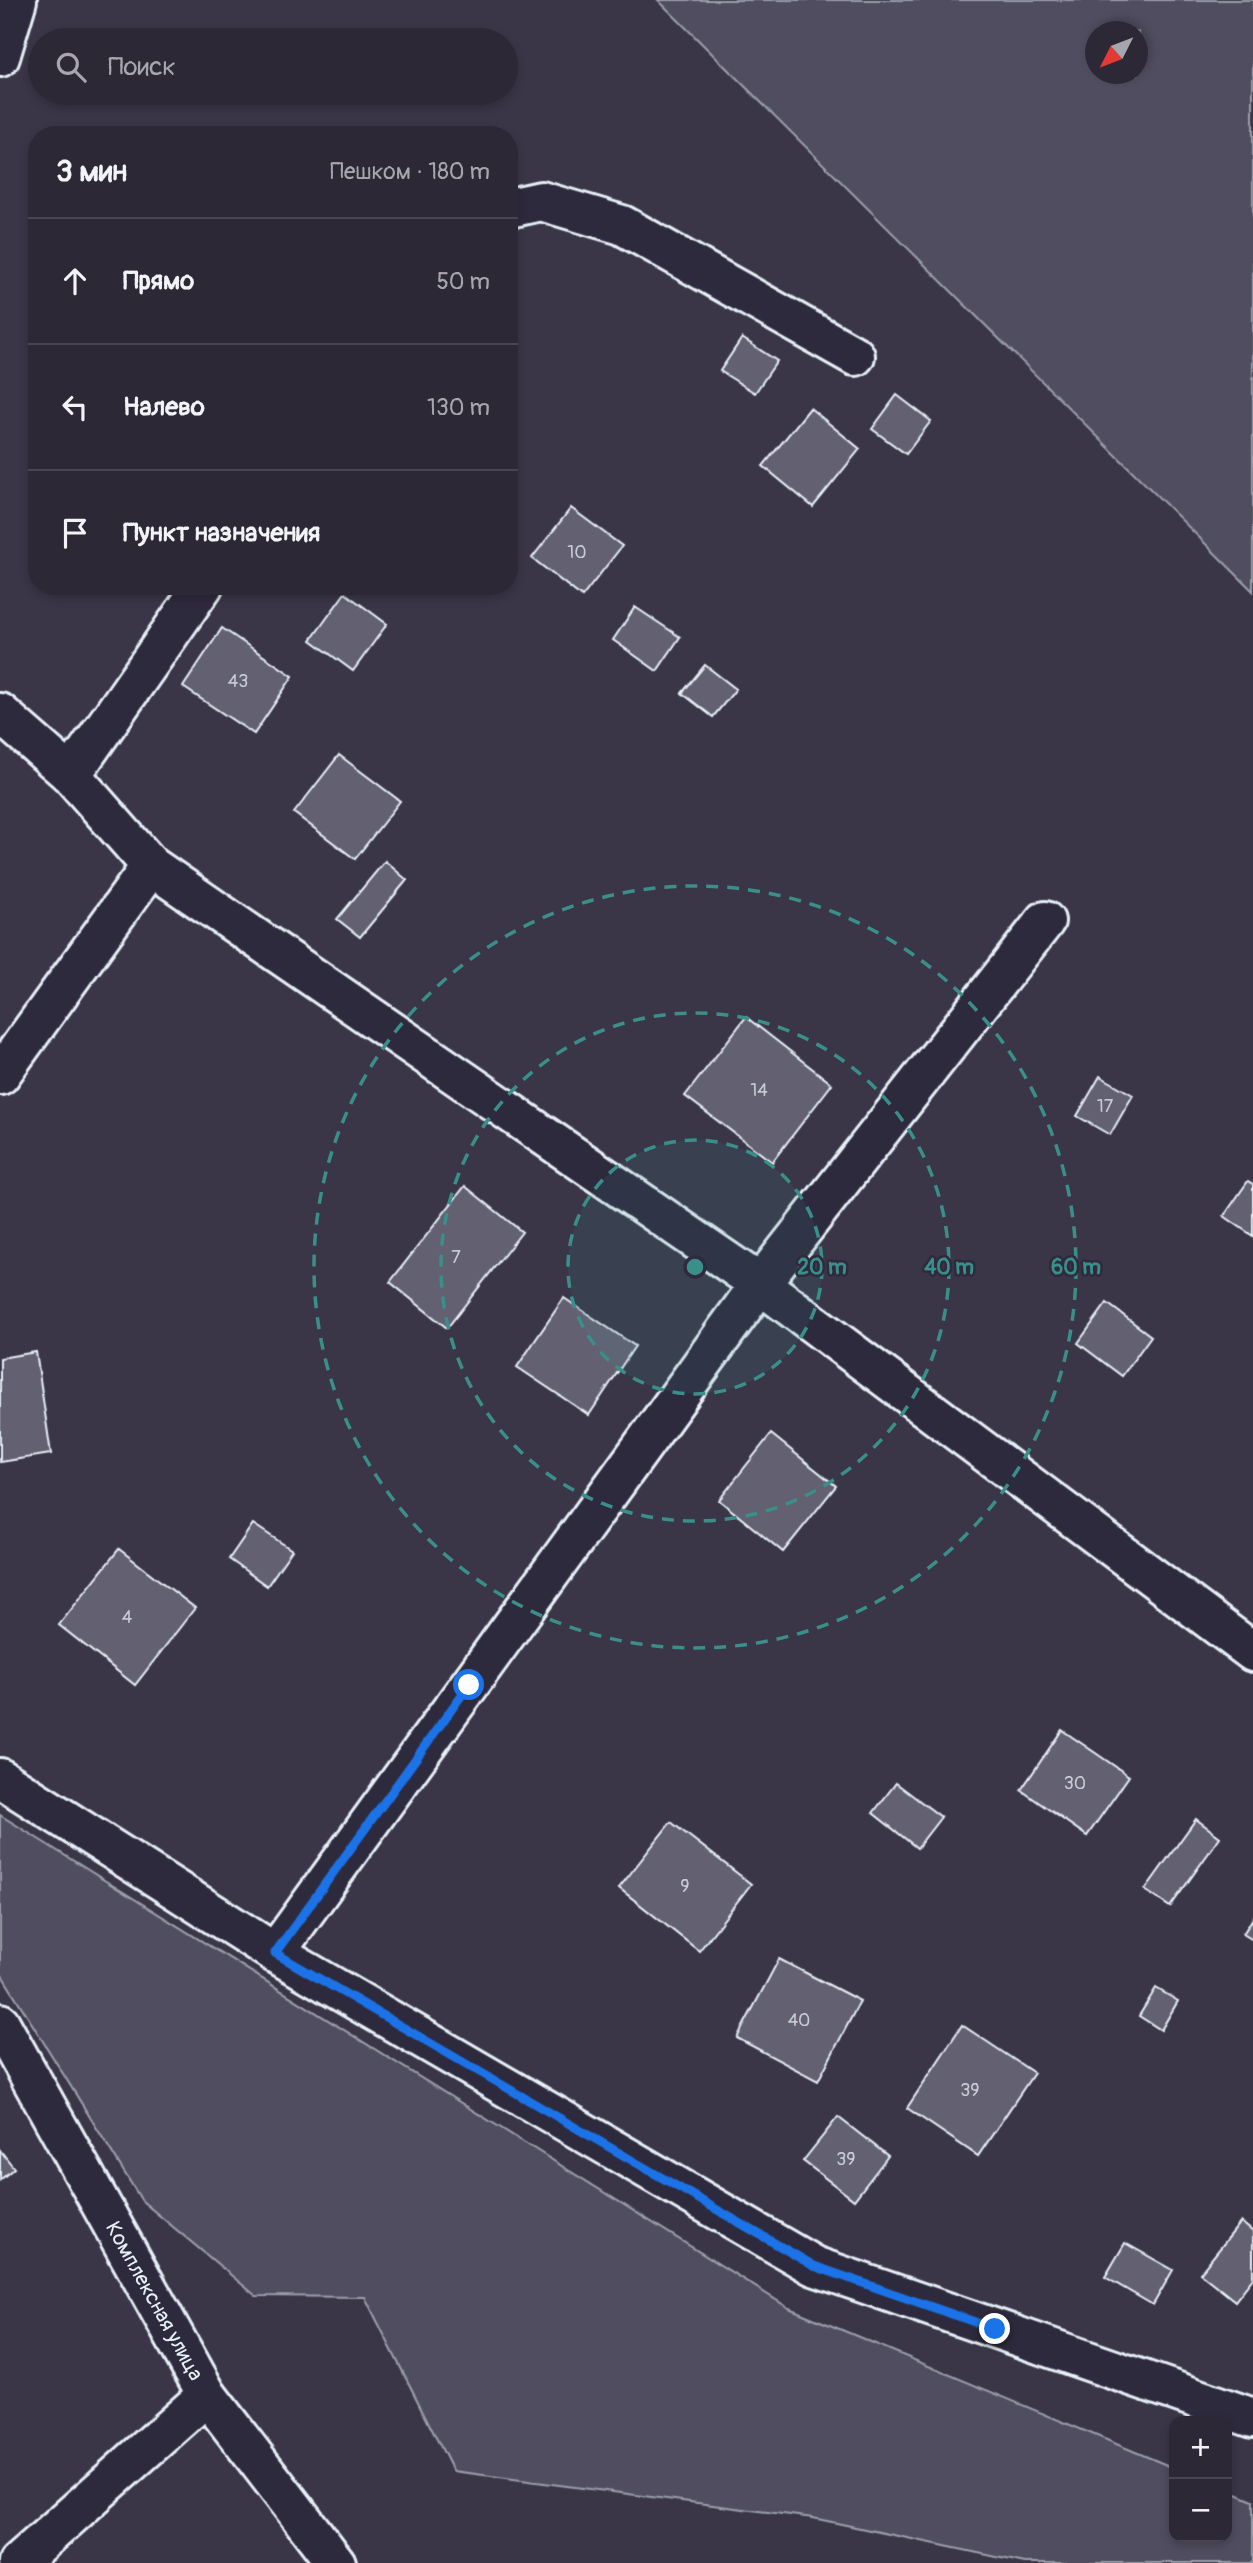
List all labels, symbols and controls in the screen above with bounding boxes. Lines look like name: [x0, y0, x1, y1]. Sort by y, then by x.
north arrow: [1085, 21, 1148, 84]
search box: [28, 28, 518, 105]
icon: search: [52, 48, 90, 86]
text: Поиск: [108, 51, 176, 83]
text: 3 мин: [56, 153, 127, 190]
text: Пешком · 180 m: [330, 157, 490, 186]
icon: ahead: [56, 262, 94, 300]
text: Прямо: [123, 265, 194, 297]
text: 50 m: [436, 267, 490, 296]
icon: left: [56, 388, 94, 426]
text: Налево: [123, 391, 205, 423]
text: 130 m: [427, 393, 490, 422]
icon: arrive: [56, 514, 94, 552]
text: Пункт назначения: [123, 517, 320, 549]
house number: 10: [567, 541, 587, 564]
house number: 43: [228, 670, 248, 693]
house number: 14: [750, 1079, 768, 1102]
house number: 17: [1097, 1095, 1114, 1118]
house number: 7: [451, 1246, 461, 1269]
text: 20 m: [797, 1254, 847, 1281]
text: 40 m: [924, 1254, 974, 1281]
text: 60 m: [1051, 1254, 1101, 1281]
centre of rings: [683, 1255, 707, 1279]
house number: 4: [122, 1606, 133, 1629]
route start: [453, 1669, 484, 1700]
house number: 30: [1064, 1772, 1086, 1795]
house number: 9: [680, 1875, 690, 1898]
house number: 40: [788, 2009, 810, 2032]
house number: 39: [960, 2079, 980, 2102]
house number: 39: [836, 2148, 856, 2171]
street label: Комплексная улица: [100, 2217, 210, 2385]
route end: [979, 2313, 1010, 2344]
map controls: [1169, 2416, 1232, 2542]
button: +: [1169, 2416, 1232, 2479]
button: −: [1169, 2479, 1232, 2542]

